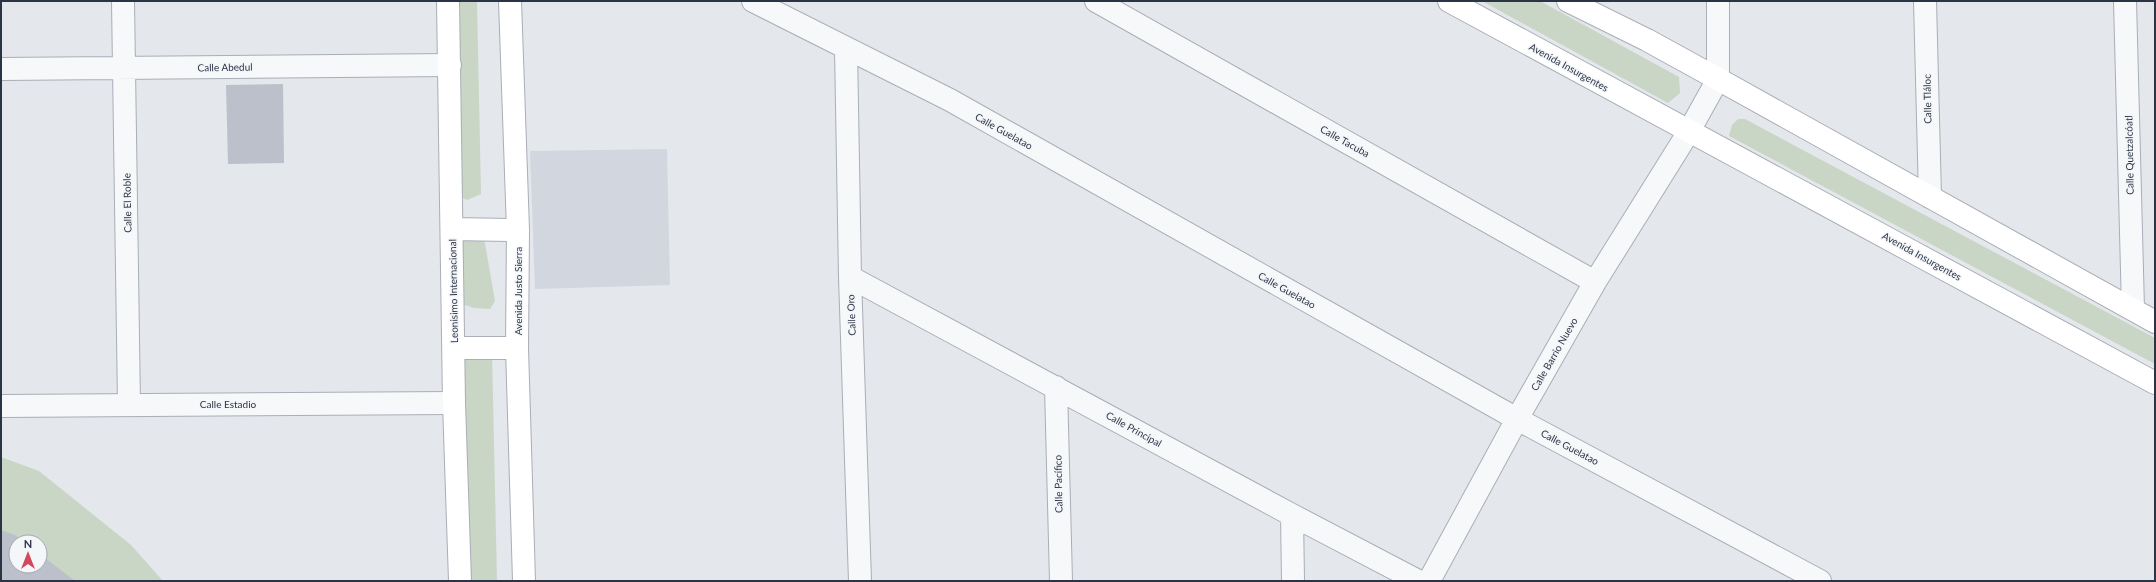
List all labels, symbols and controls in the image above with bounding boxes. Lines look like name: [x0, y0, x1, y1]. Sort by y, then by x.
street label: Avenida Insurgentes: [1527, 40, 1611, 94]
street label: Calle Abedul: [197, 61, 253, 73]
street label: Calle Tláloc: [1921, 74, 1933, 124]
street label: Calle Guelatao: [973, 110, 1035, 152]
street label: Calle Quetzalcóatl: [2122, 115, 2136, 195]
street label: Calle Tacuba: [1318, 123, 1372, 159]
street label: Calle El Roble: [120, 173, 134, 233]
street label: Avenida Insurgentes: [1880, 229, 1964, 283]
street label: Leonisimo Internacional: [446, 239, 460, 343]
street label: Avenida Justo Sierra: [512, 247, 524, 335]
street label: Calle Guelatao: [1256, 269, 1318, 311]
street label: Calle Oro: [844, 294, 858, 336]
street label: Calle Barrio Nuevo: [1528, 315, 1580, 393]
street label: Calle Estadio: [200, 398, 257, 410]
street label: Calle Principal: [1104, 409, 1164, 449]
street label: Calle Guelatao: [1539, 427, 1601, 467]
street label: Calle Pacífico: [1051, 454, 1065, 513]
north arrow: [8, 534, 48, 574]
text: N: [24, 537, 32, 550]

